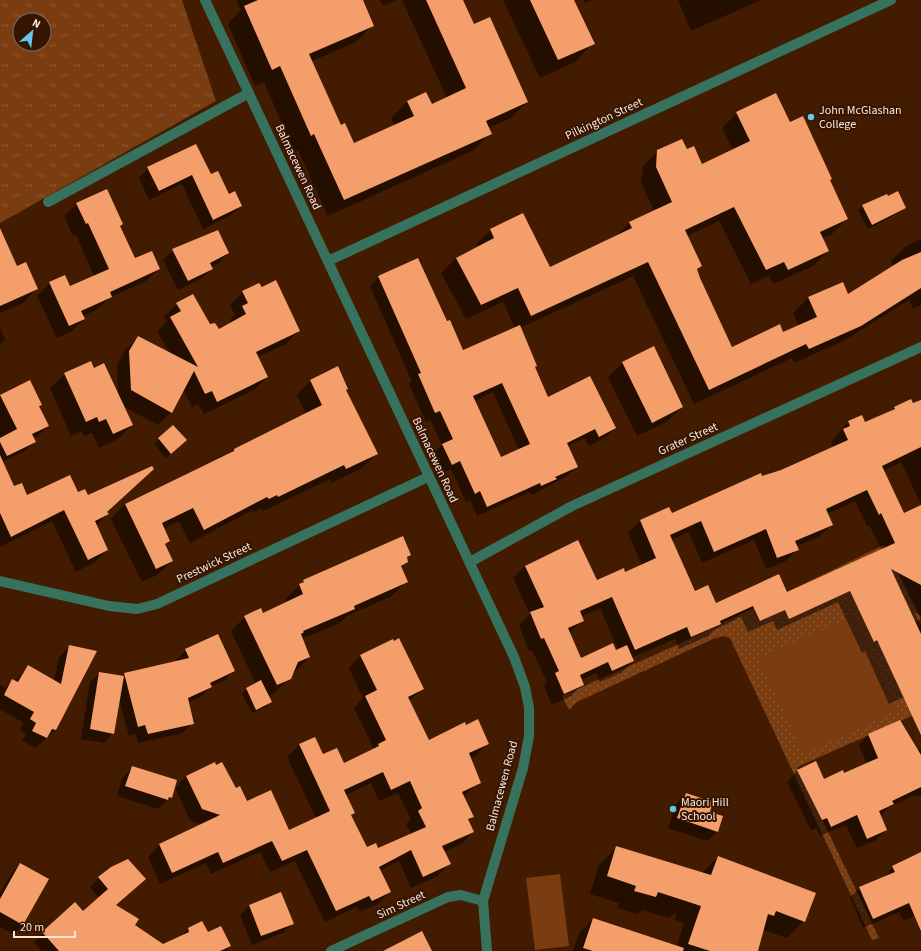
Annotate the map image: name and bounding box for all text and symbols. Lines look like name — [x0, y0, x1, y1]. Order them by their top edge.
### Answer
north arrow — [12, 12, 52, 52]
text: N — [30, 15, 43, 32]
street label: Pilkington Street — [562, 94, 646, 144]
place label: John McGlashan College — [819, 102, 902, 133]
marker: John McGlashan College — [806, 112, 816, 122]
street label: Balmacewen Road — [271, 121, 325, 213]
street label: Balmacewen Road — [408, 414, 462, 506]
street label: Grater Street — [655, 418, 721, 460]
street label: Prestwick Street — [174, 538, 254, 588]
street label: Balmacewen Road — [482, 739, 522, 833]
place label: Maori Hill School — [681, 794, 729, 825]
marker: Maori Hill School — [668, 804, 678, 814]
street label: Sim Street — [374, 886, 428, 924]
scale bar — [14, 913, 75, 939]
text: 20 m — [20, 919, 44, 936]

